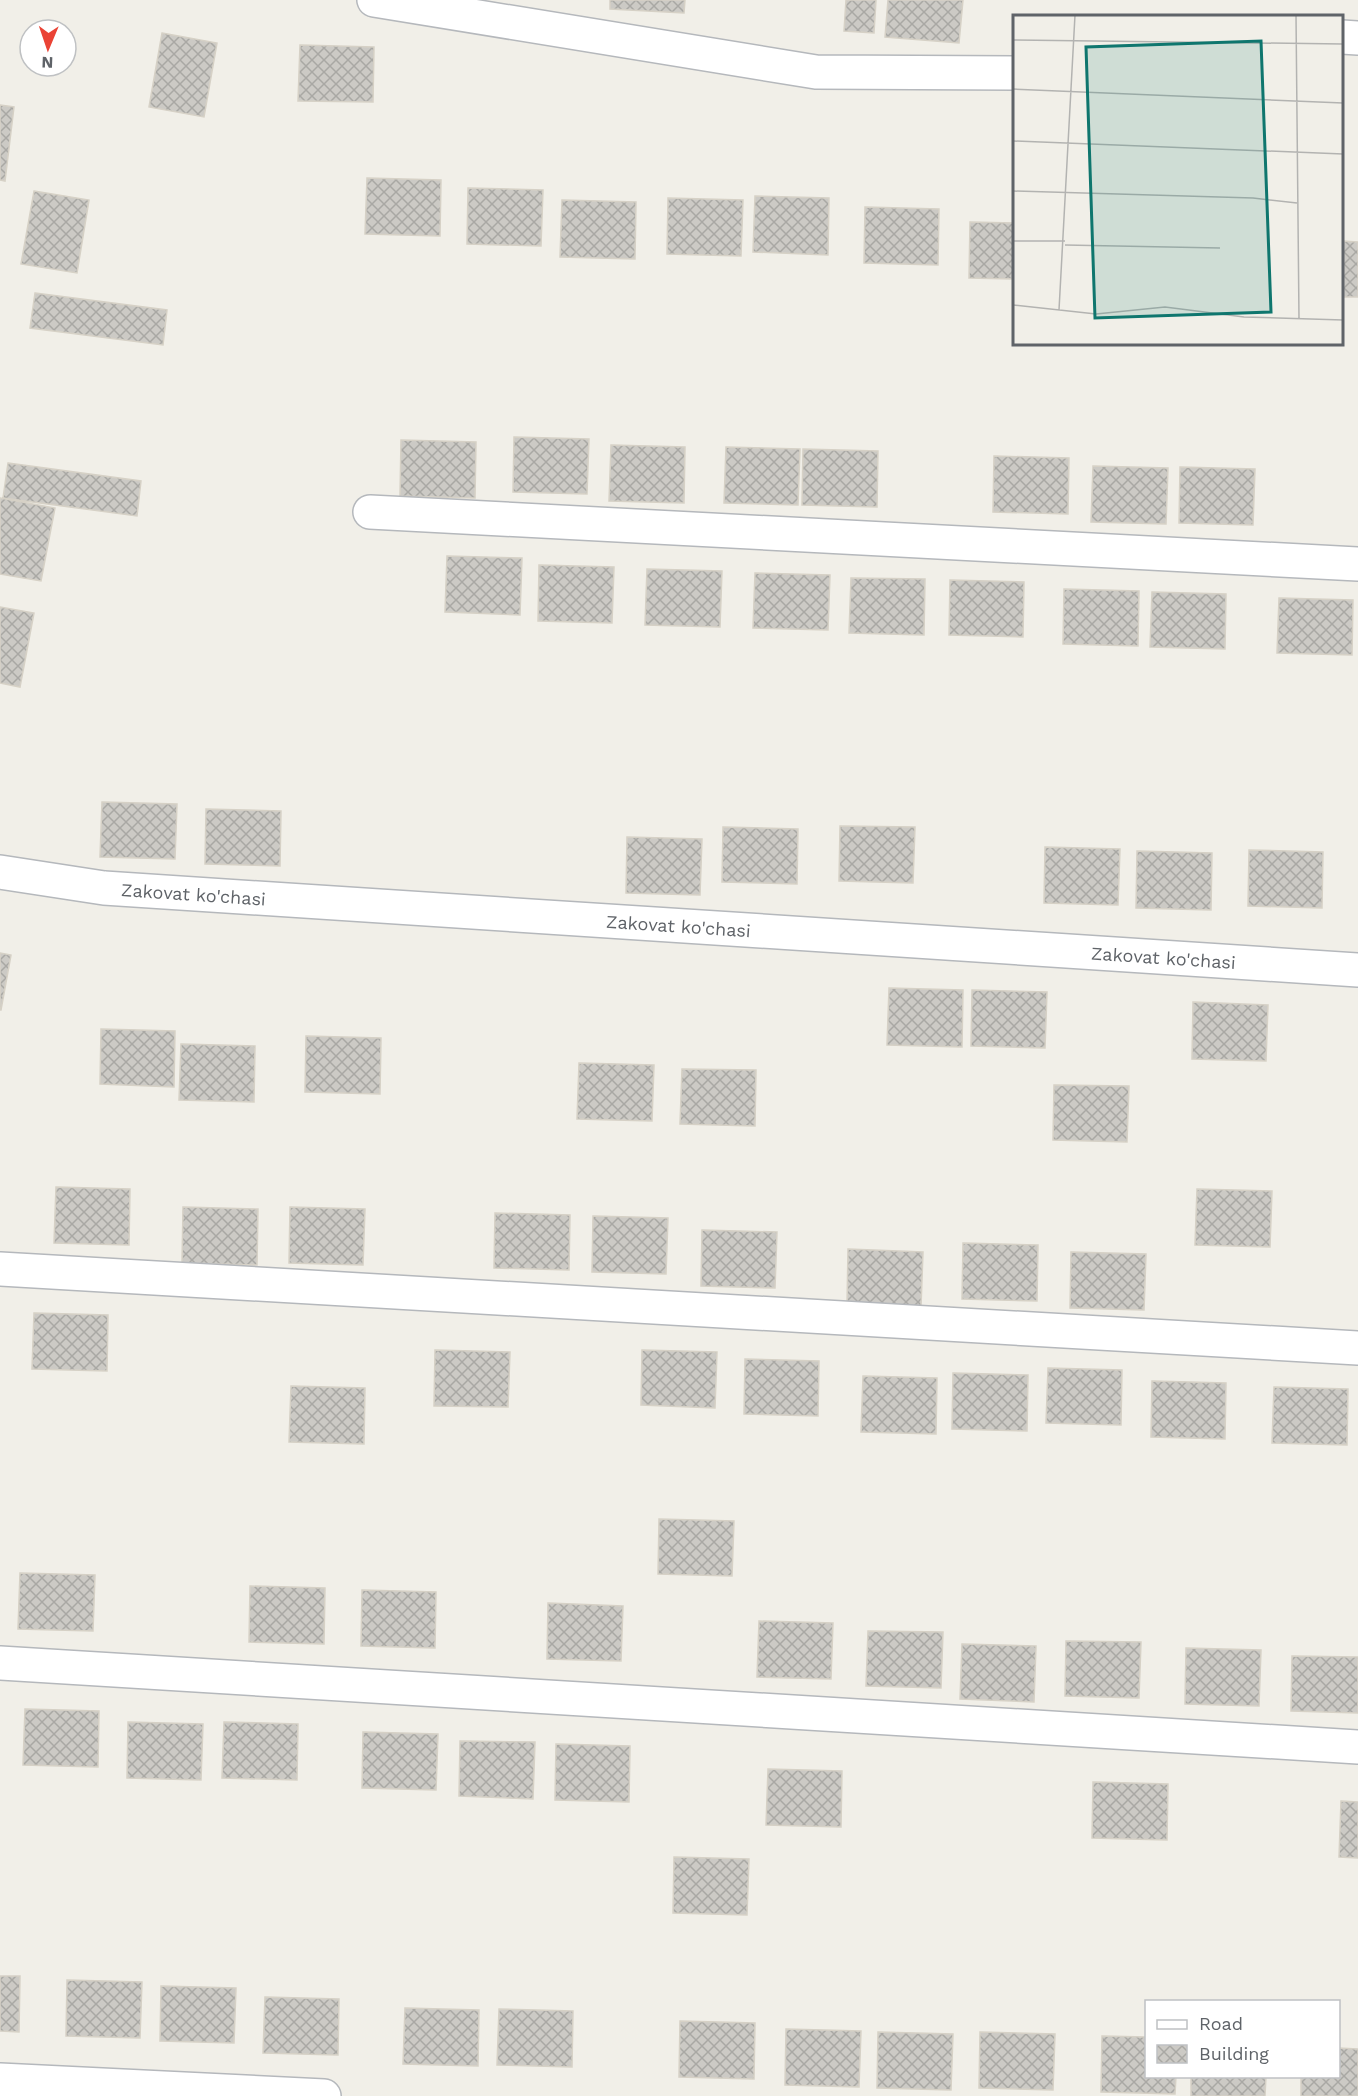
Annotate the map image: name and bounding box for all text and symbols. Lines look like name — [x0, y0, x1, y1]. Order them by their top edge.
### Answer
inset map — [1013, 15, 1343, 345]
north arrow — [18, 18, 78, 78]
text: N — [41, 53, 54, 72]
street label: Zakovat ko'chasi — [121, 879, 267, 909]
street label: Zakovat ko'chasi — [606, 910, 752, 941]
street label: Zakovat ko'chasi — [1091, 942, 1236, 972]
legend — [1145, 2000, 1340, 2078]
text: Road — [1199, 2013, 1243, 2034]
text: Building — [1199, 2043, 1269, 2064]

